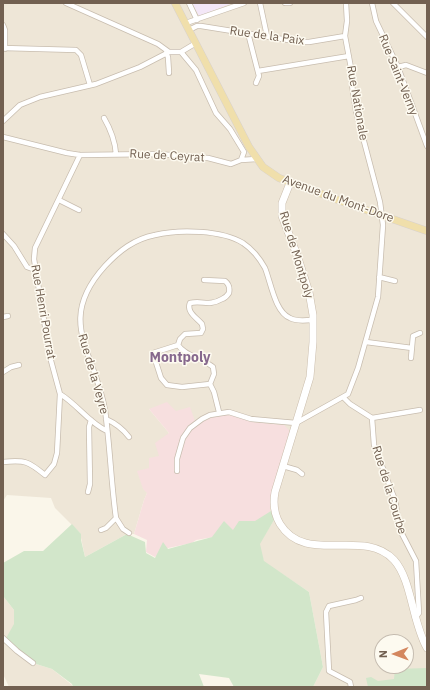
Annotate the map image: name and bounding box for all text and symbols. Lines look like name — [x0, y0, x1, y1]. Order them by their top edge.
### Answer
street label: Rue de la Paix — [229, 24, 305, 48]
street label: Rue Saint-Verny — [375, 32, 421, 118]
street label: Rue Nationale — [343, 64, 371, 142]
street label: Rue de Ceyrat — [129, 147, 205, 165]
street label: Avenue du Mont-Dore — [280, 172, 396, 226]
street label: Rue de Montpoly — [276, 210, 316, 300]
street label: Rue Henri Pourrat — [28, 263, 58, 361]
street label: Rue de la Veyre — [75, 332, 111, 416]
district label: Montpoly — [149, 350, 211, 366]
street label: Rue de la Courbe — [369, 444, 409, 536]
north arrow — [374, 634, 414, 674]
text: N — [376, 650, 390, 658]

